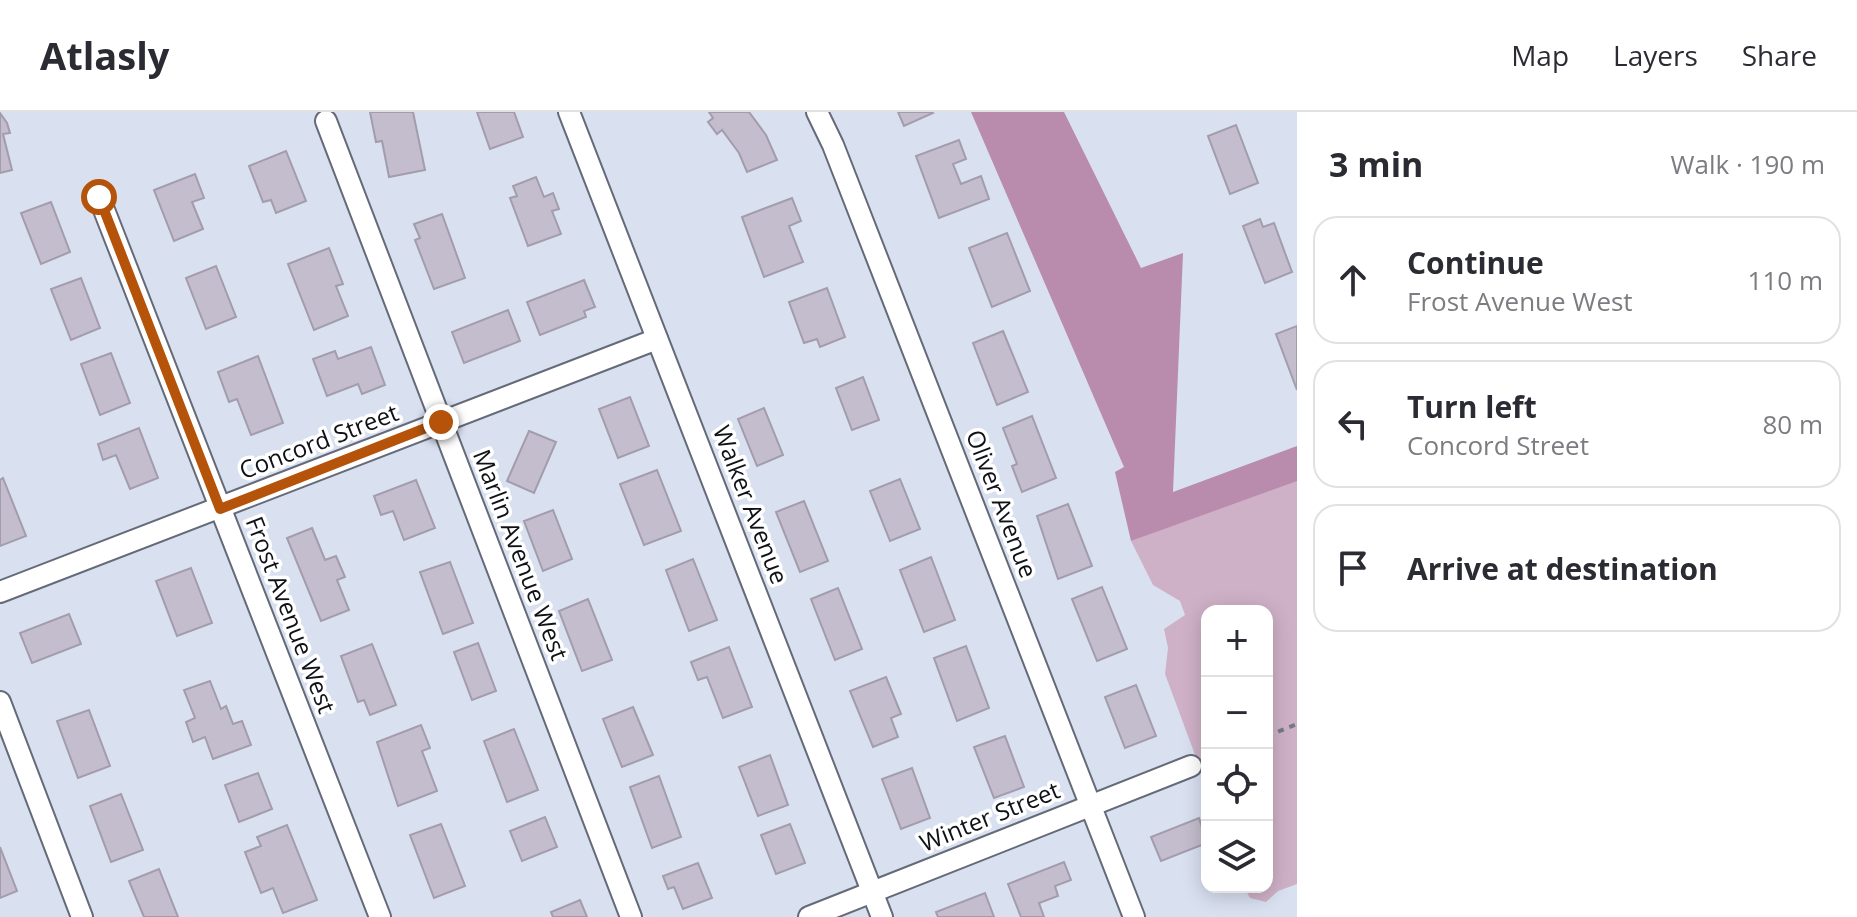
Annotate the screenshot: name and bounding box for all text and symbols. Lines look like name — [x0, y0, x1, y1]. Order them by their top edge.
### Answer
text: Atlasly — [40, 29, 169, 81]
text: Map — [1511, 36, 1569, 74]
text: Layers — [1613, 36, 1698, 74]
text: Share — [1742, 36, 1817, 74]
text: 3 min — [1329, 141, 1423, 187]
text: Walk · 190 m — [1671, 146, 1825, 182]
route start — [81, 179, 117, 215]
text: Continue — [1407, 242, 1544, 283]
icon: ahead — [1331, 258, 1375, 302]
text: 110 m — [1748, 262, 1823, 298]
text: Frost Avenue West — [1407, 283, 1633, 319]
text: Turn left — [1407, 386, 1537, 427]
street label: Concord Street — [234, 395, 403, 486]
icon: left — [1331, 402, 1375, 446]
route end — [423, 404, 459, 440]
text: 80 m — [1762, 406, 1823, 442]
street label: Walker Avenue — [706, 420, 797, 588]
street label: Oliver Avenue — [959, 425, 1046, 582]
text: Concord Street — [1407, 427, 1589, 463]
street label: Marlin Avenue West — [466, 444, 577, 665]
street label: Frost Avenue West — [239, 511, 344, 718]
icon: arrive — [1331, 546, 1375, 590]
text: Arrive at destination — [1407, 548, 1718, 589]
map controls — [1201, 605, 1273, 893]
button: + — [1201, 605, 1273, 677]
button: − — [1201, 677, 1273, 749]
button: locate — [1201, 749, 1273, 821]
street label: Winter Street — [915, 773, 1064, 859]
button: layers — [1201, 821, 1273, 893]

